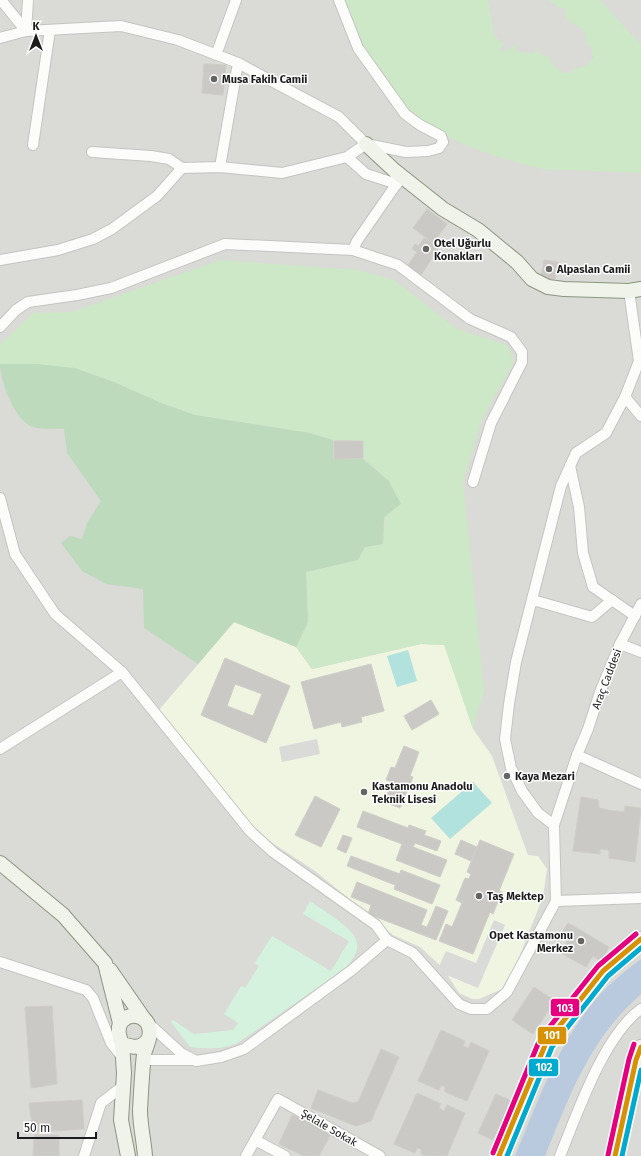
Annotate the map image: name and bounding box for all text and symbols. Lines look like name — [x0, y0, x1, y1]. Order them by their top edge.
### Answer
north arrow — [16, 16, 56, 56]
text: K — [33, 20, 41, 33]
place label: Musa Fakih Camii — [222, 73, 307, 86]
marker: Musa Fakih Camii — [209, 74, 219, 84]
place label: Otel Uğurlu Konakları — [434, 237, 491, 263]
marker: Otel Uğurlu Konakları — [421, 244, 431, 254]
place label: Alpaslan Camii — [556, 263, 630, 276]
marker: Alpaslan Camii — [544, 264, 554, 274]
street label: Araç Caddesi — [590, 647, 624, 711]
place label: Kaya Mezari — [515, 770, 575, 783]
marker: Kaya Mezari — [502, 771, 512, 781]
place label: Kastamonu Anadolu Teknik Lisesi — [372, 780, 473, 806]
marker: Kastamonu Anadolu Teknik Lisesi — [359, 787, 369, 797]
place label: Taş Mektep — [487, 890, 544, 903]
marker: Taş Mektep — [474, 891, 484, 901]
place label: Opet Kastamonu Merkez — [489, 929, 573, 955]
marker: Opet Kastamonu Merkez — [576, 936, 586, 946]
line badge: 103 — [550, 998, 580, 1017]
text: 103 — [556, 1002, 574, 1015]
line badge: 101 — [537, 1026, 567, 1045]
text: 101 — [544, 1029, 560, 1042]
line badge: 102 — [528, 1058, 559, 1077]
text: 102 — [535, 1061, 553, 1074]
street label: Şelale Sokak — [299, 1107, 360, 1149]
scale bar — [18, 1114, 96, 1140]
text: 50 m — [24, 1121, 50, 1135]

